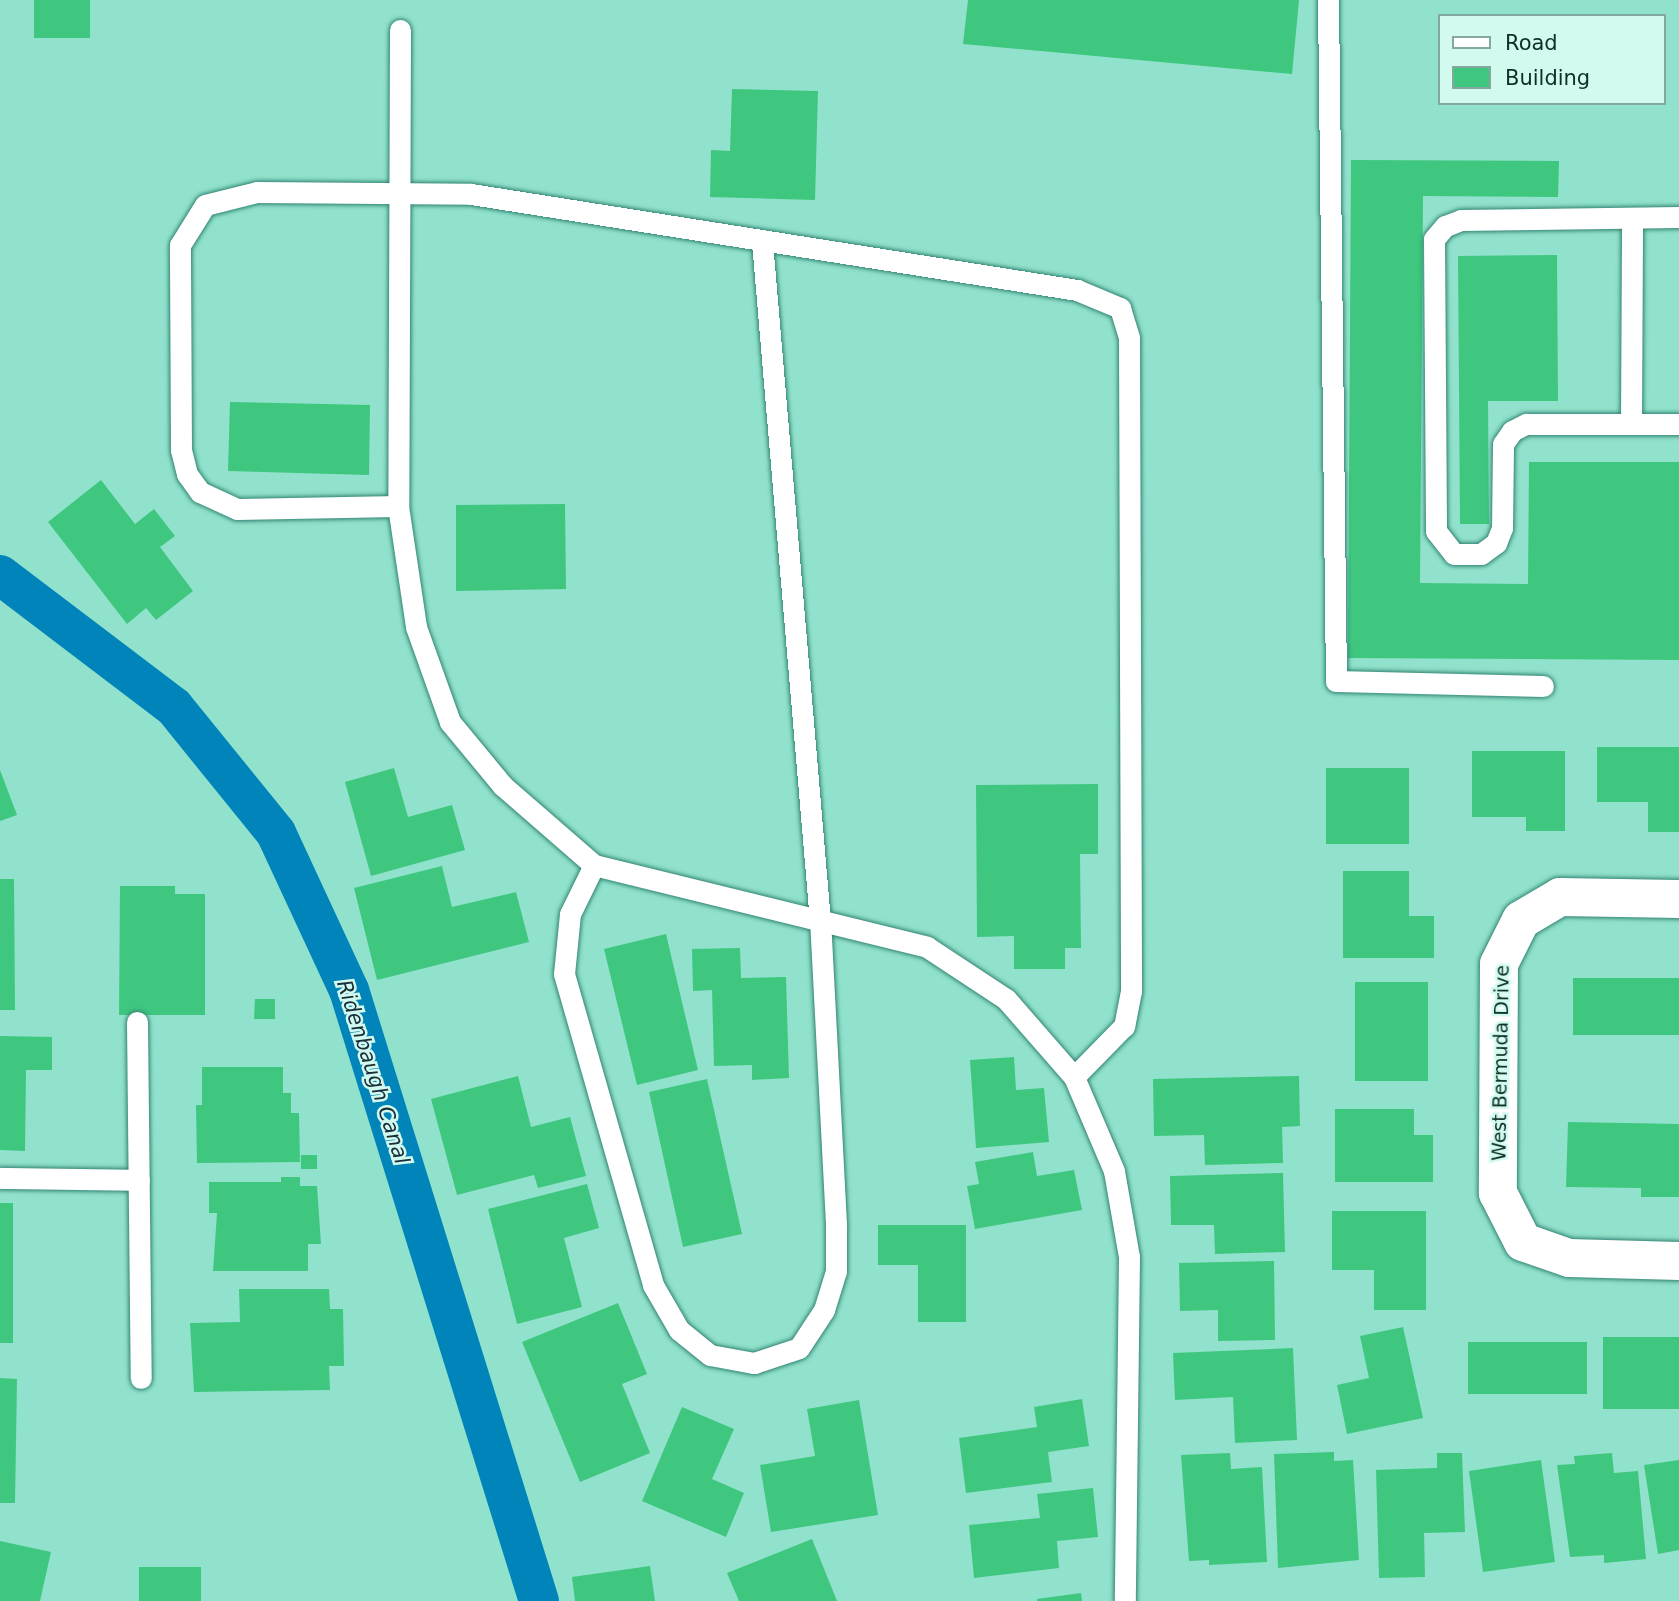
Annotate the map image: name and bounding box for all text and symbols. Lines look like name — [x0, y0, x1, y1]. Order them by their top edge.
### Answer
legend — [1438, 14, 1665, 105]
text: Road — [1505, 31, 1558, 55]
text: Building — [1505, 66, 1590, 90]
street label: West Bermuda Drive — [1488, 965, 1514, 1161]
water label: Ridenbaugh Canal — [331, 977, 415, 1167]

